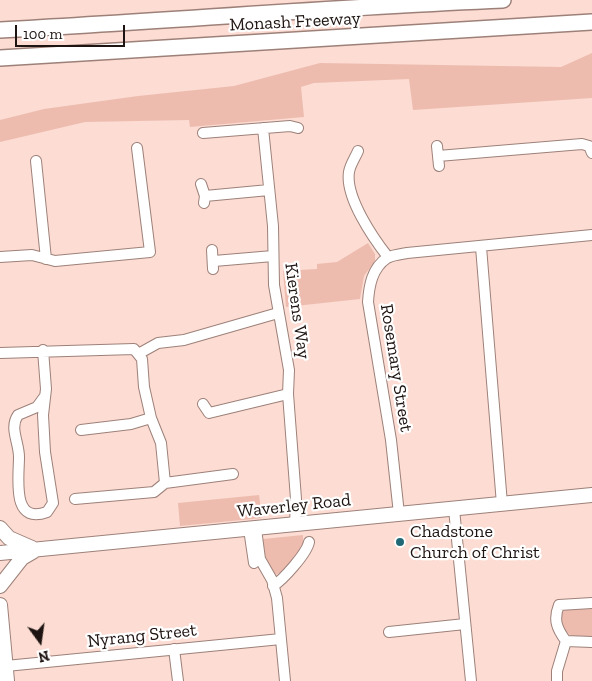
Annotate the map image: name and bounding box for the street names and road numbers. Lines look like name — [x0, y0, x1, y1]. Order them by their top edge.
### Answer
street label: Monash Freeway — [229, 8, 361, 36]
street label: Kierens Way — [280, 262, 314, 360]
street label: Rosemary Street — [375, 303, 417, 433]
street label: Waverley Road — [236, 489, 352, 523]
street label: Nyrang Street — [86, 620, 198, 652]

